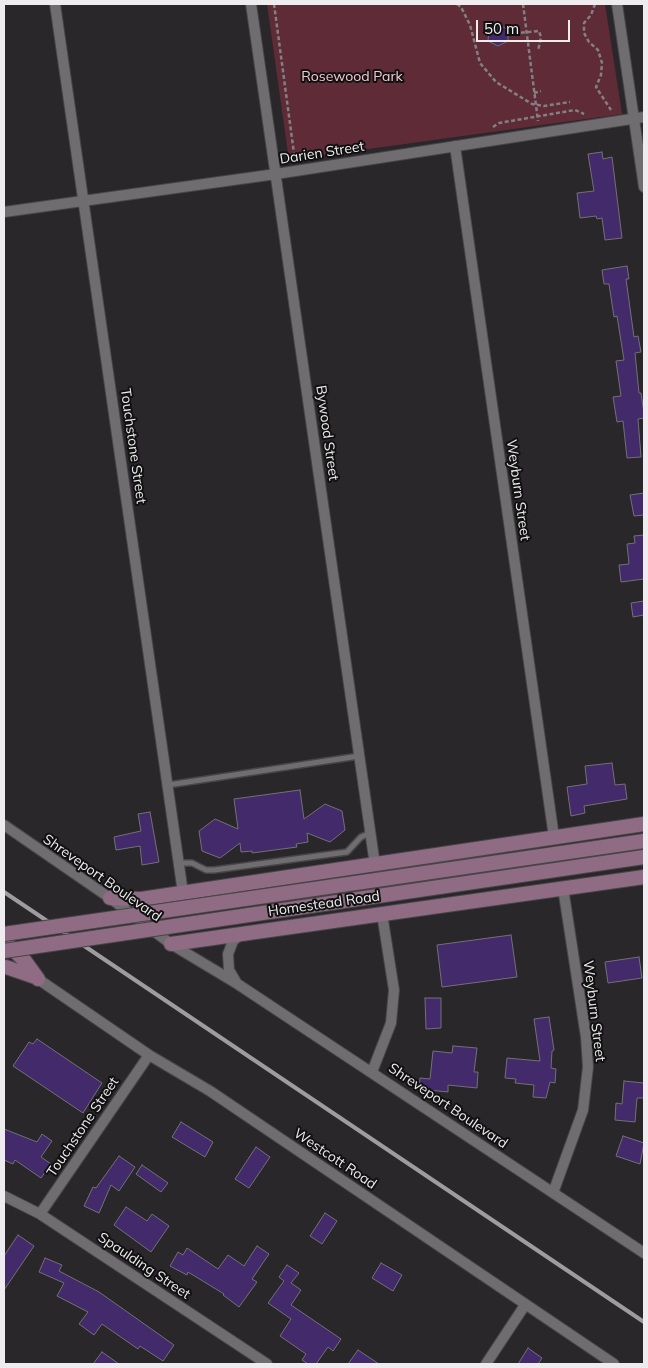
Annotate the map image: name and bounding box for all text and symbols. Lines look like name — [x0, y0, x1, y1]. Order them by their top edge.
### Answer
scale bar — [478, 10, 572, 42]
text: 50 m — [484, 19, 519, 38]
park label: Rosewood Park — [301, 69, 403, 85]
street label: Darien Street — [278, 138, 366, 168]
street label: Bywood Street — [312, 384, 342, 482]
street label: Touchstone Street — [117, 387, 149, 505]
street label: Weyburn Street — [503, 438, 533, 542]
street label: Shreveport Boulevard — [40, 831, 164, 925]
street label: Homestead Road — [267, 888, 381, 920]
street label: Weyburn Street — [579, 959, 609, 1063]
street label: Shreveport Boulevard — [385, 1060, 511, 1152]
street label: Touchstone Street — [43, 1074, 123, 1180]
street label: Westcott Road — [290, 1125, 380, 1193]
street label: Spaulding Street — [95, 1229, 193, 1303]

